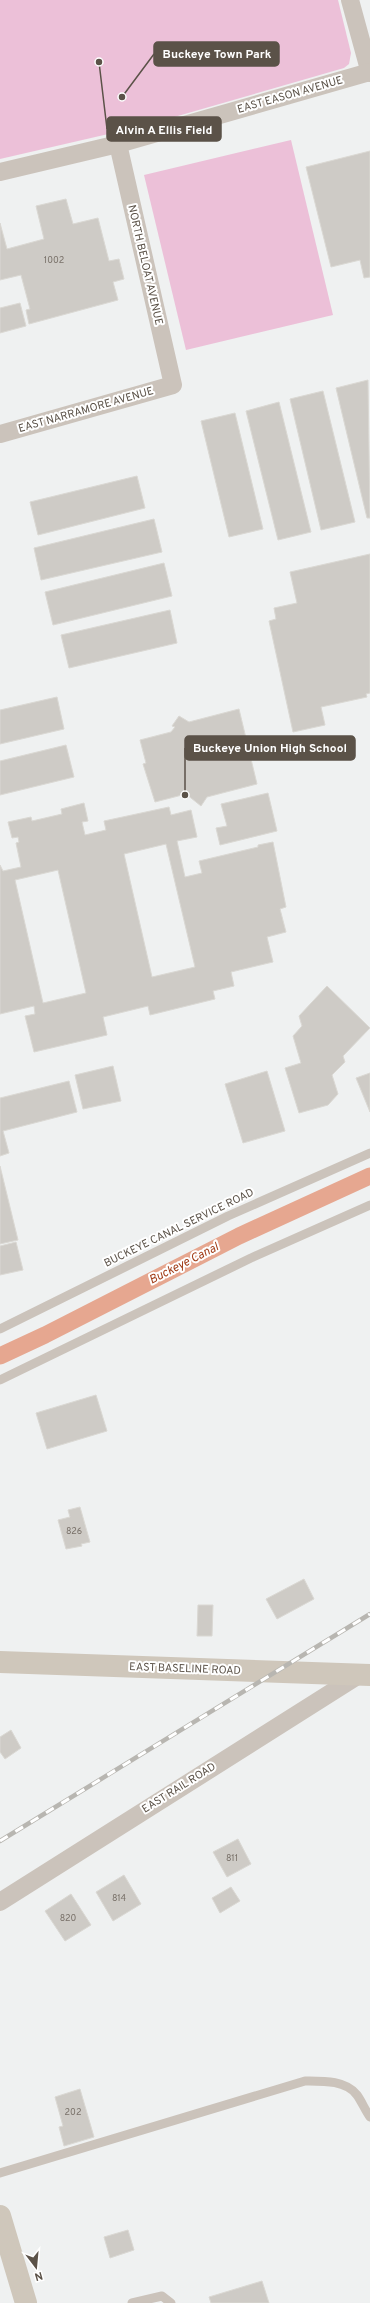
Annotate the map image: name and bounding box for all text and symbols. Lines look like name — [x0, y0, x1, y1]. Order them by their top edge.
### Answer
callout: Buckeye Town Park — [154, 42, 279, 66]
text: Buckeye Town Park — [163, 47, 272, 63]
street label: EAST EASON AVENUE — [236, 73, 344, 117]
callout: Alvin A Ellis Field — [107, 117, 221, 141]
text: Alvin A Ellis Field — [115, 123, 213, 139]
street label: NORTH BELOAT AVENUE — [124, 203, 166, 327]
house number: 1002 — [44, 255, 64, 266]
street label: EAST NARRAMORE AVENUE — [17, 384, 155, 436]
callout: Buckeye Union High School — [185, 736, 355, 760]
text: Buckeye Union High School — [193, 741, 347, 757]
street label: BUCKEYE CANAL SERVICE ROAD — [102, 1186, 256, 1270]
water label: Buckeye Canal — [147, 1239, 222, 1288]
house number: 826 — [66, 1526, 82, 1537]
street label: EAST BASELINE ROAD — [129, 1660, 241, 1678]
street label: EAST RAIL ROAD — [140, 1760, 218, 1816]
house number: 811 — [226, 1853, 238, 1864]
house number: 814 — [112, 1893, 127, 1904]
house number: 820 — [60, 1913, 77, 1924]
house number: 202 — [65, 2107, 81, 2118]
north arrow — [16, 2247, 56, 2287]
text: N — [33, 2268, 44, 2283]

